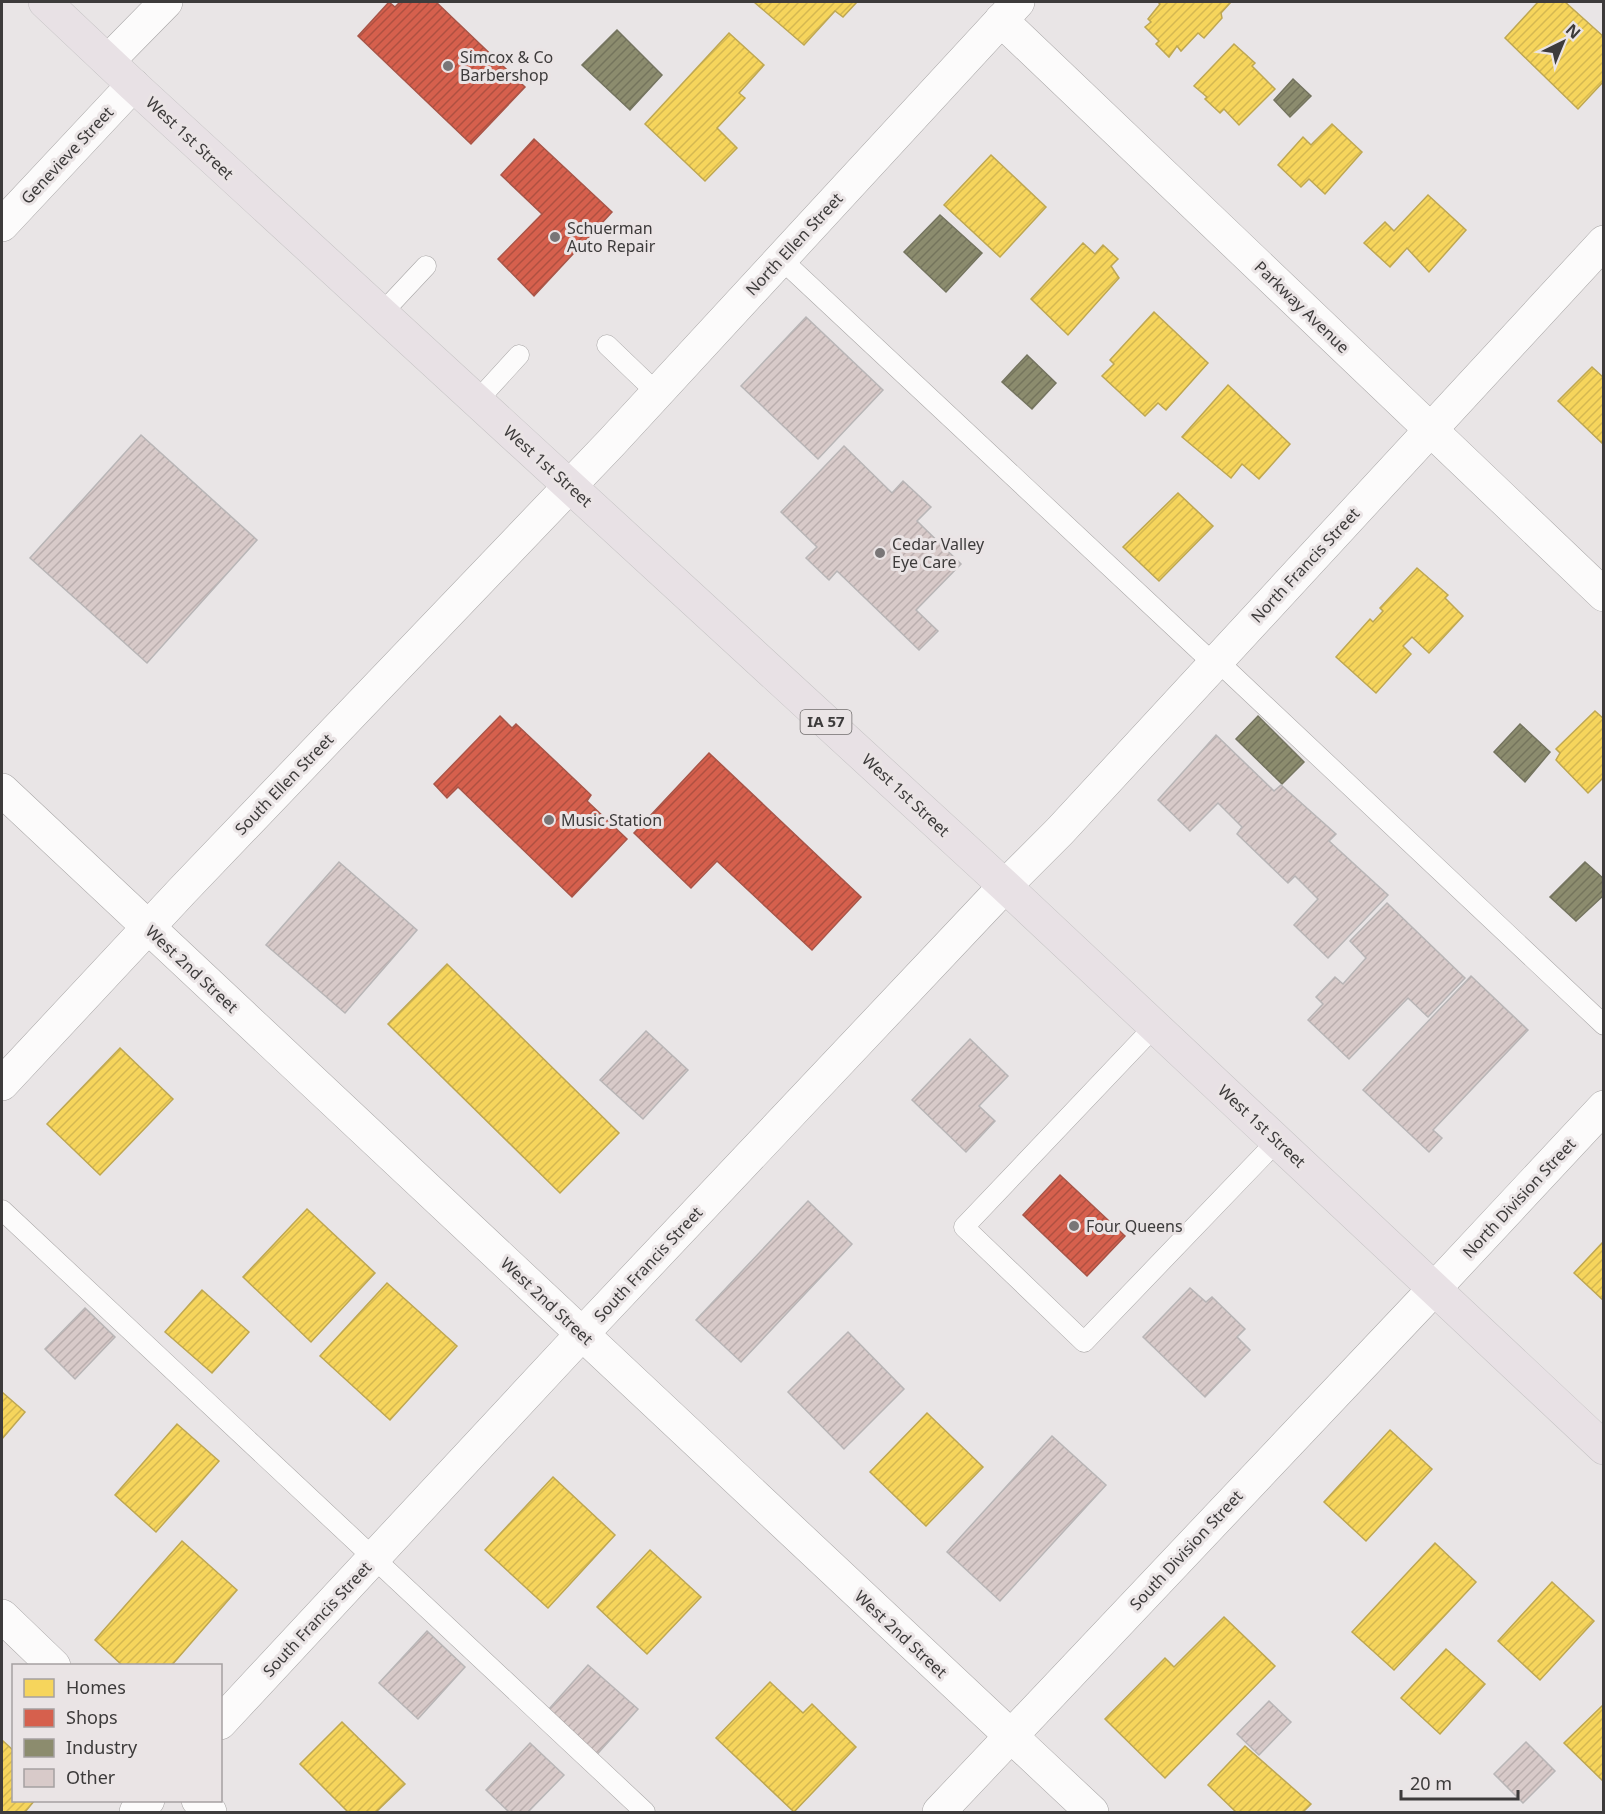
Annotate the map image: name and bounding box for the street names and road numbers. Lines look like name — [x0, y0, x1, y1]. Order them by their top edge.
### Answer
street label: West 1st Street — [141, 92, 239, 185]
street label: Genevieve Street — [16, 101, 118, 209]
street label: North Ellen Street — [741, 188, 848, 300]
street label: Parkway Avenue — [1250, 256, 1354, 358]
street label: West 1st Street — [499, 420, 597, 512]
street label: North Francis Street — [1246, 502, 1364, 627]
road number: IA 57 — [800, 710, 852, 734]
street label: South Ellen Street — [230, 728, 338, 840]
street label: West 1st Street — [857, 749, 955, 842]
street label: West 2nd Street — [141, 920, 243, 1018]
street label: West 1st Street — [1213, 1080, 1311, 1173]
street label: North Division Street — [1458, 1133, 1581, 1263]
street label: South Francis Street — [589, 1202, 707, 1326]
street label: West 2nd Street — [496, 1252, 598, 1350]
street label: South Division Street — [1125, 1485, 1248, 1615]
street label: South Francis Street — [258, 1557, 376, 1681]
street label: West 2nd Street — [850, 1585, 952, 1683]

